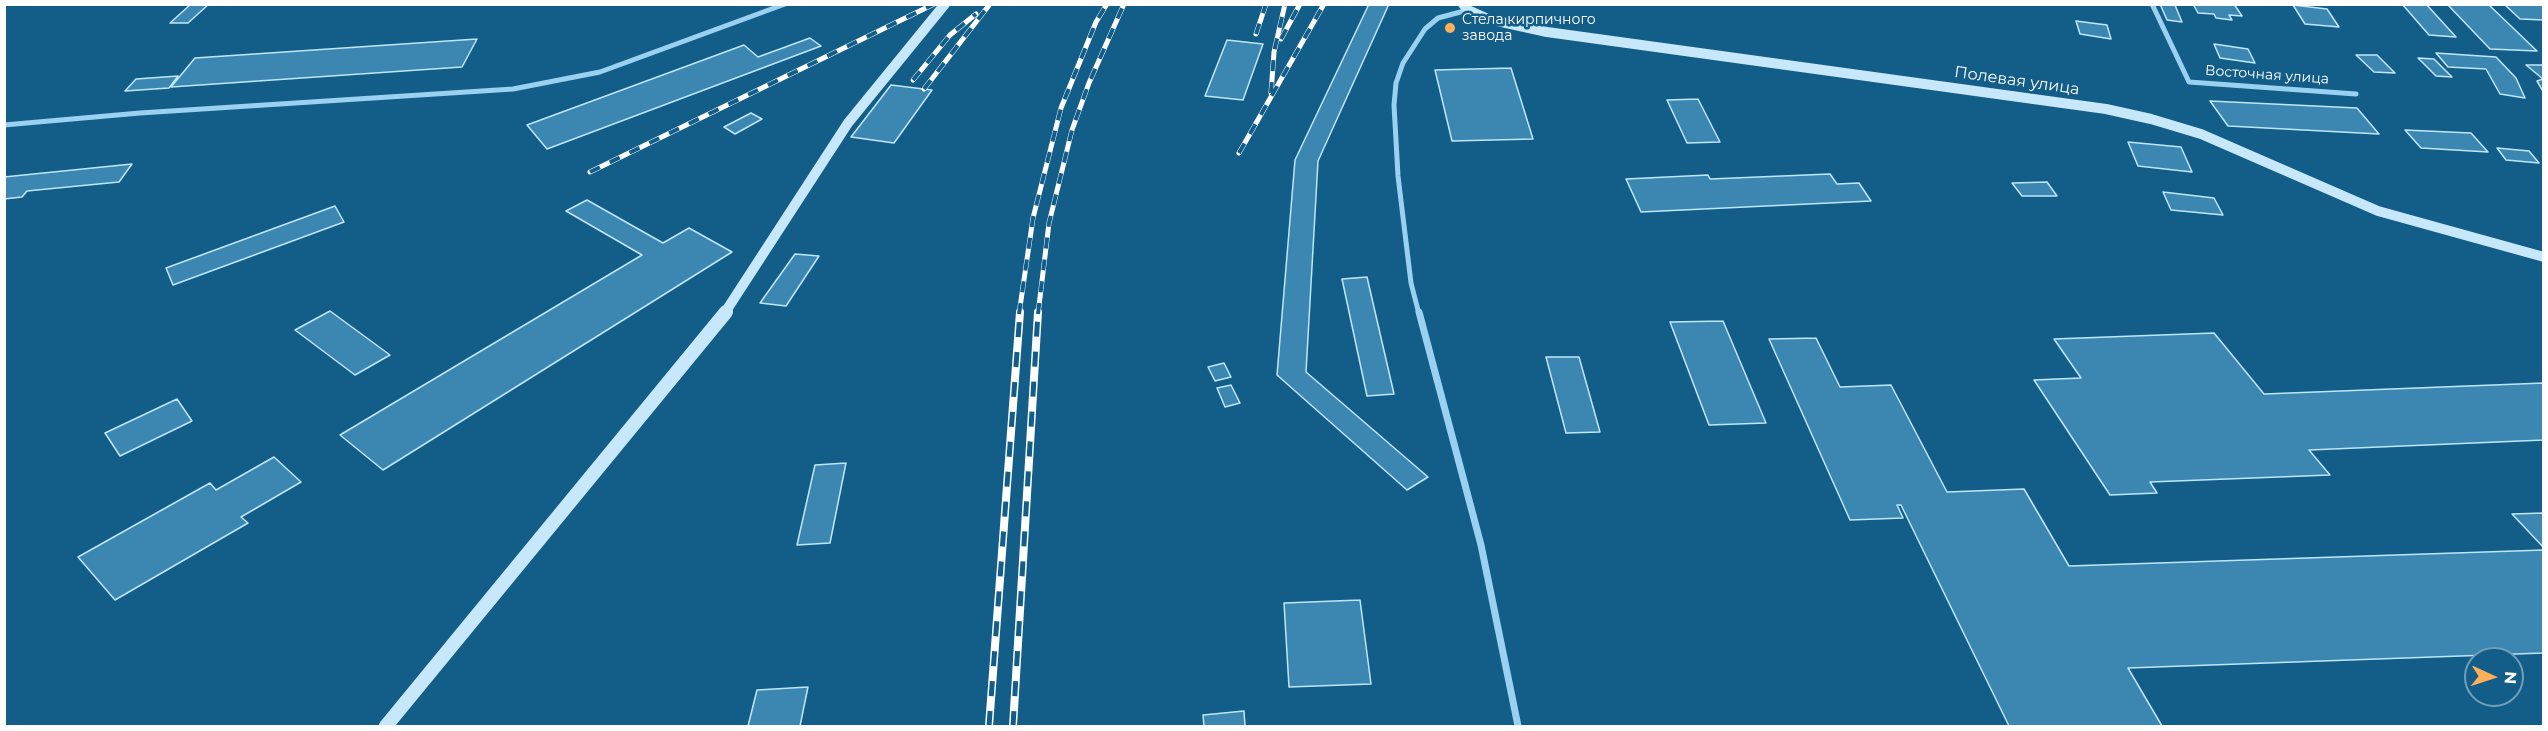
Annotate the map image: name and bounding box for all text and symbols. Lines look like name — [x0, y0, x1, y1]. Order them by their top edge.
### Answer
place label: Стела кирпичного завода — [1462, 12, 1596, 44]
marker: Стела кирпичного завода — [1443, 21, 1457, 35]
street label: Восточная улица — [2204, 62, 2330, 88]
street label: Полевая улица — [1953, 63, 2081, 99]
north arrow — [2464, 647, 2524, 707]
text: N — [2501, 671, 2520, 685]

